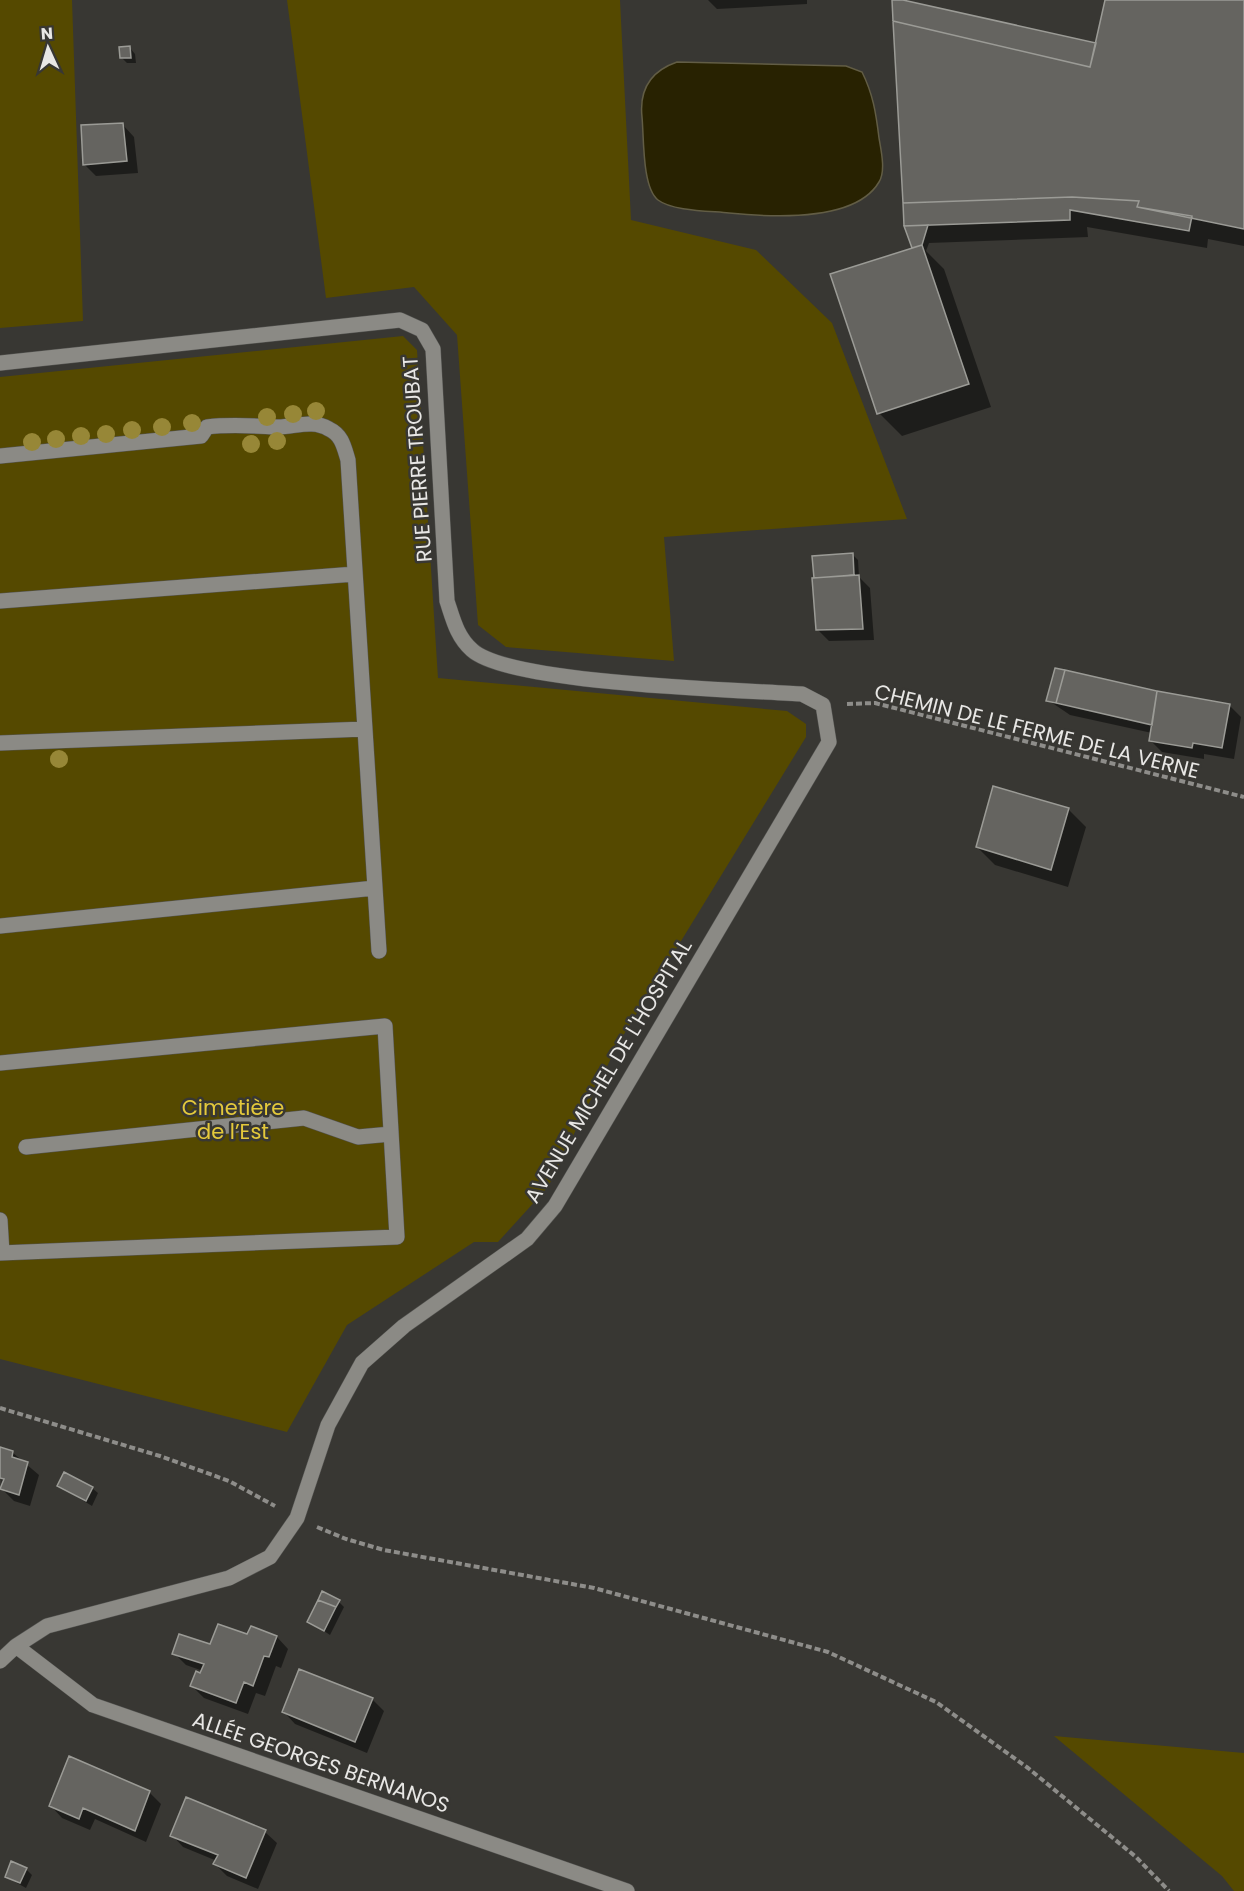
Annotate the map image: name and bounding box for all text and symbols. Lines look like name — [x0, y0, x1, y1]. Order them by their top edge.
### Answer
north arrow — [18, 18, 78, 78]
text: N — [40, 22, 54, 45]
street label: RUE PIERRE TROUBAT — [395, 355, 439, 563]
street label: CHEMIN DE LE FERME DE LA VERNE — [872, 677, 1202, 785]
street label: AVENUE MICHEL DE L'HOSPITAL — [518, 934, 698, 1208]
park label: Cimetière de l’Est — [182, 1093, 284, 1146]
street label: ALLÉE GEORGES BERNANOS — [189, 1704, 453, 1820]

